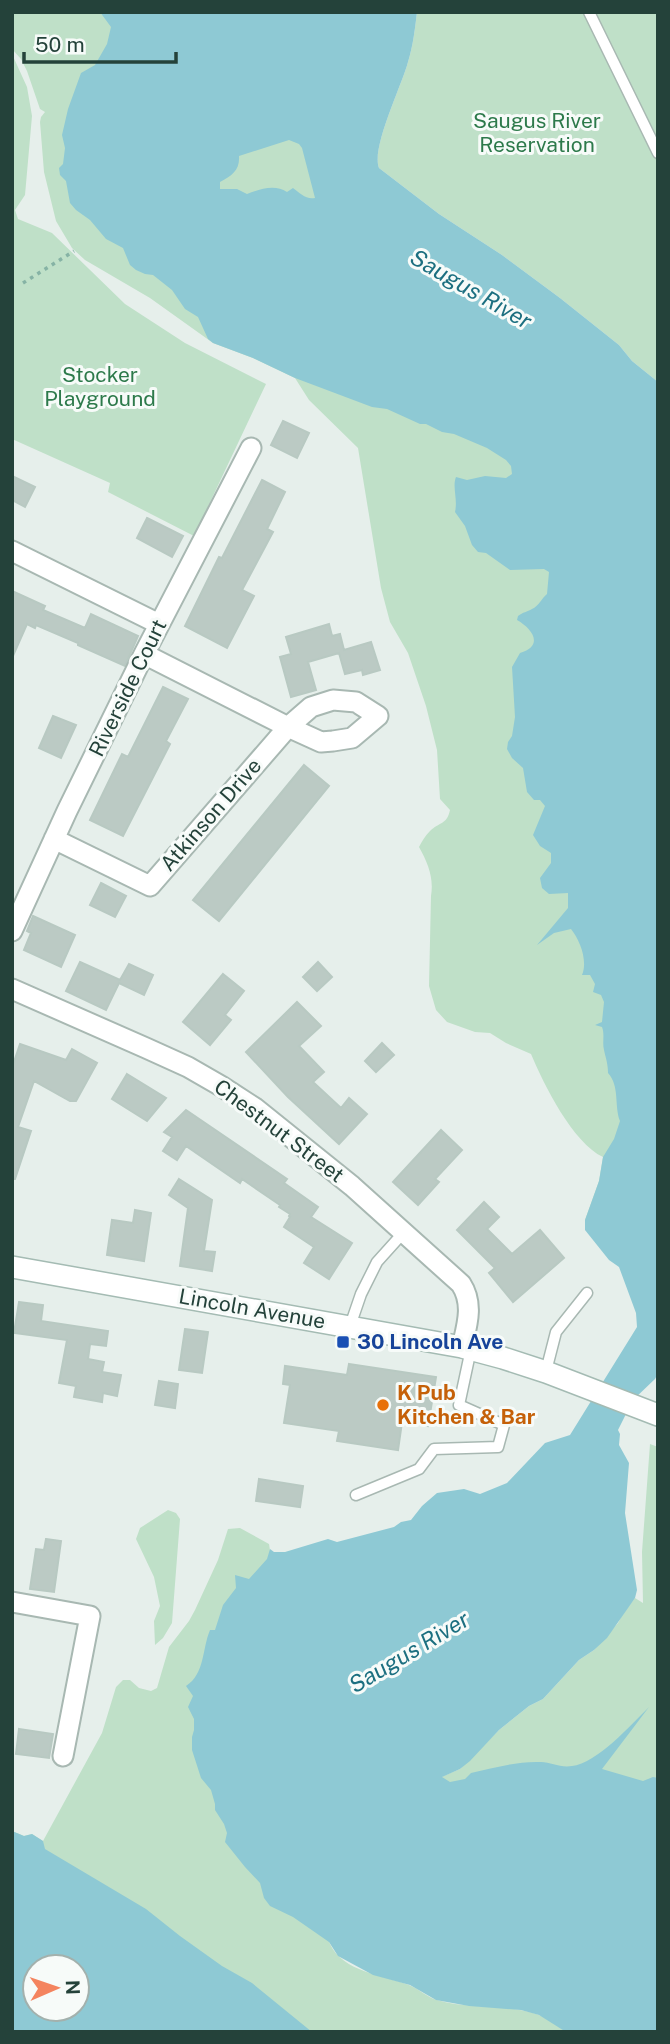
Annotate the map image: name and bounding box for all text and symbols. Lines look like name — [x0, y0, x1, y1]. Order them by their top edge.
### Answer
scale bar — [24, 21, 177, 65]
text: 50 m — [35, 32, 85, 57]
park label: Saugus River Reservation — [473, 108, 601, 157]
water label: Saugus River — [406, 243, 537, 334]
park label: Stocker Playground — [44, 362, 156, 411]
street label: Riverside Court — [84, 615, 172, 760]
street label: Atkinson Drive — [155, 753, 266, 876]
street label: Chestnut Street — [210, 1074, 349, 1187]
street label: Lincoln Avenue — [177, 1283, 327, 1334]
place label: 30 Lincoln Ave — [357, 1329, 503, 1354]
marker: 30 Lincoln Ave — [335, 1334, 351, 1350]
place label: K Pub Kitchen & Bar — [397, 1380, 536, 1429]
marker: K Pub Kitchen & Bar — [375, 1397, 391, 1413]
water label: Saugus River — [344, 1605, 474, 1698]
north arrow — [21, 1953, 91, 2023]
text: N — [62, 1980, 84, 1995]

